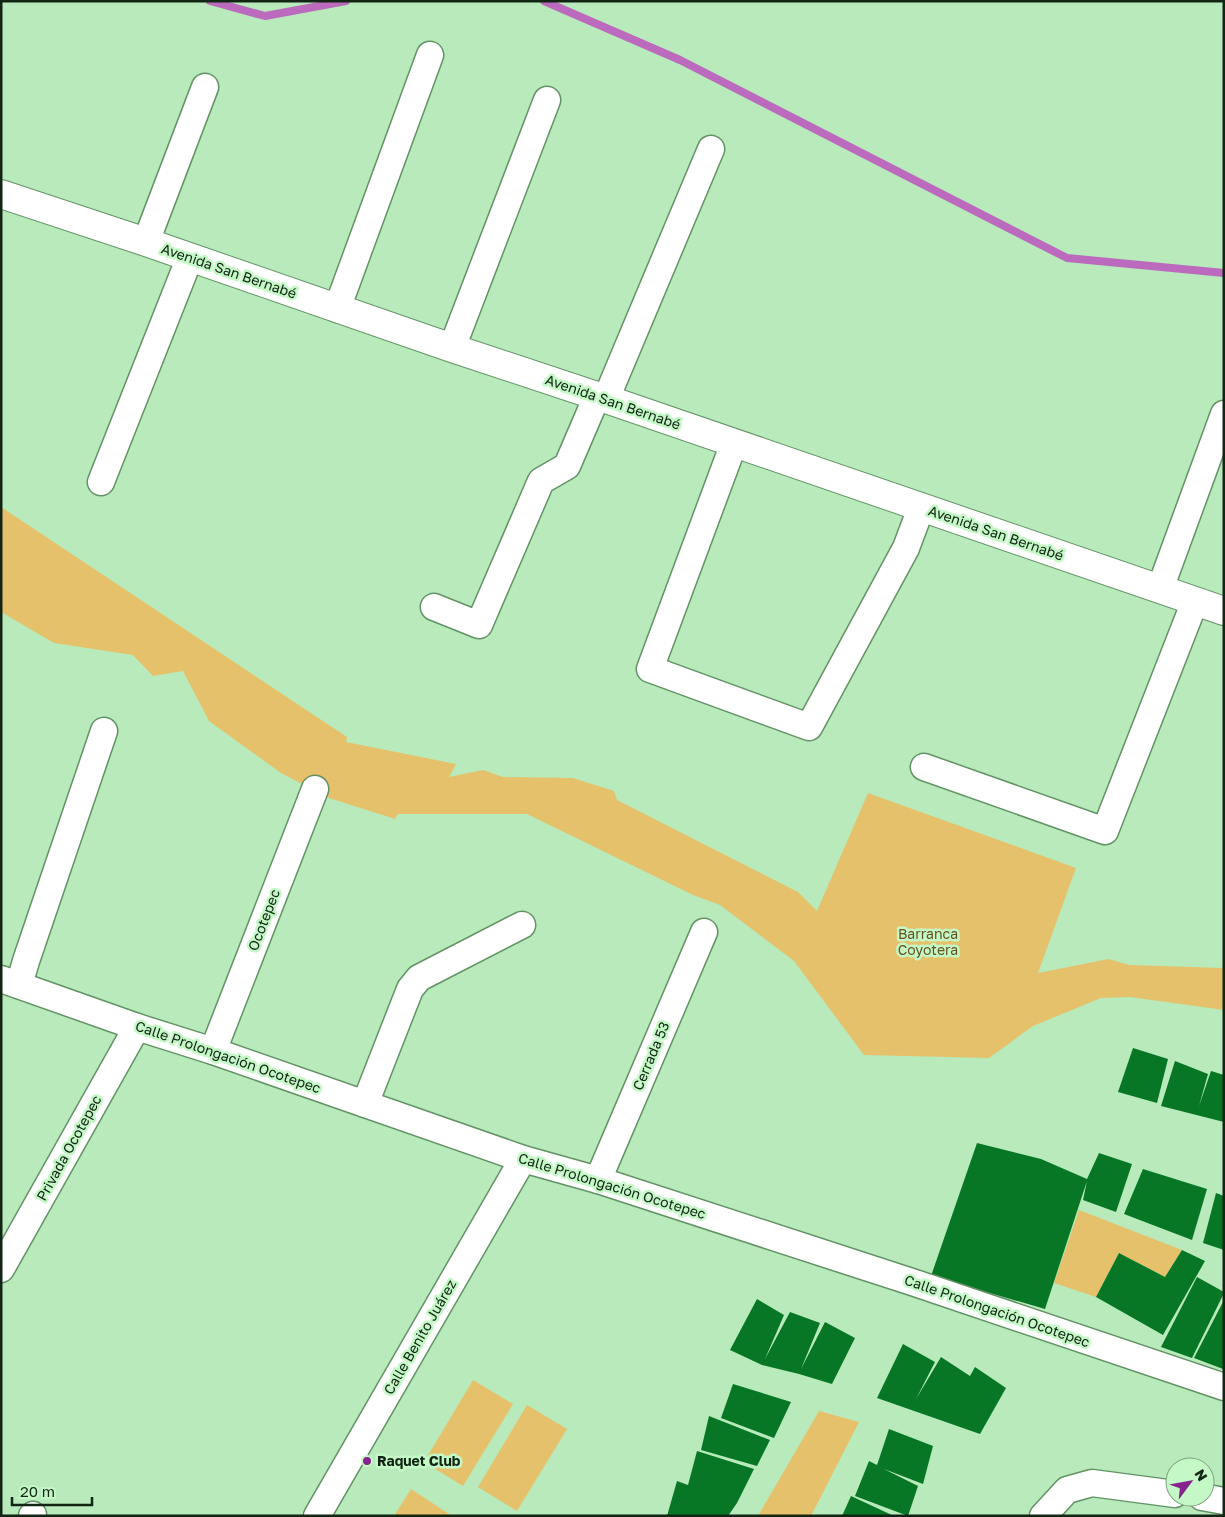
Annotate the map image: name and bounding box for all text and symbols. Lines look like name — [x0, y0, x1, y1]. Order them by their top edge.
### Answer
street label: Avenida San Bernabé — [159, 239, 299, 302]
street label: Avenida San Bernabé — [543, 370, 683, 433]
street label: Avenida San Bernabé — [926, 501, 1066, 564]
street label: Ocotepec — [244, 886, 283, 953]
park label: Barranca Coyotera — [898, 925, 958, 958]
street label: Calle Prolongación Ocotepec — [133, 1017, 323, 1096]
street label: Cerrada 53 — [629, 1019, 673, 1093]
street label: Privada Ocotepec — [32, 1092, 105, 1204]
street label: Calle Prolongación Ocotepec — [516, 1149, 708, 1222]
street label: Calle Prolongación Ocotepec — [902, 1271, 1092, 1350]
street label: Calle Benito Juárez — [380, 1276, 459, 1397]
place label: Raquet Club — [377, 1452, 461, 1469]
marker: Raquet Club — [361, 1455, 373, 1467]
north arrow — [1165, 1457, 1215, 1507]
text: N — [1191, 1466, 1211, 1484]
scale bar — [12, 1474, 92, 1506]
text: 20 m — [20, 1482, 55, 1500]

